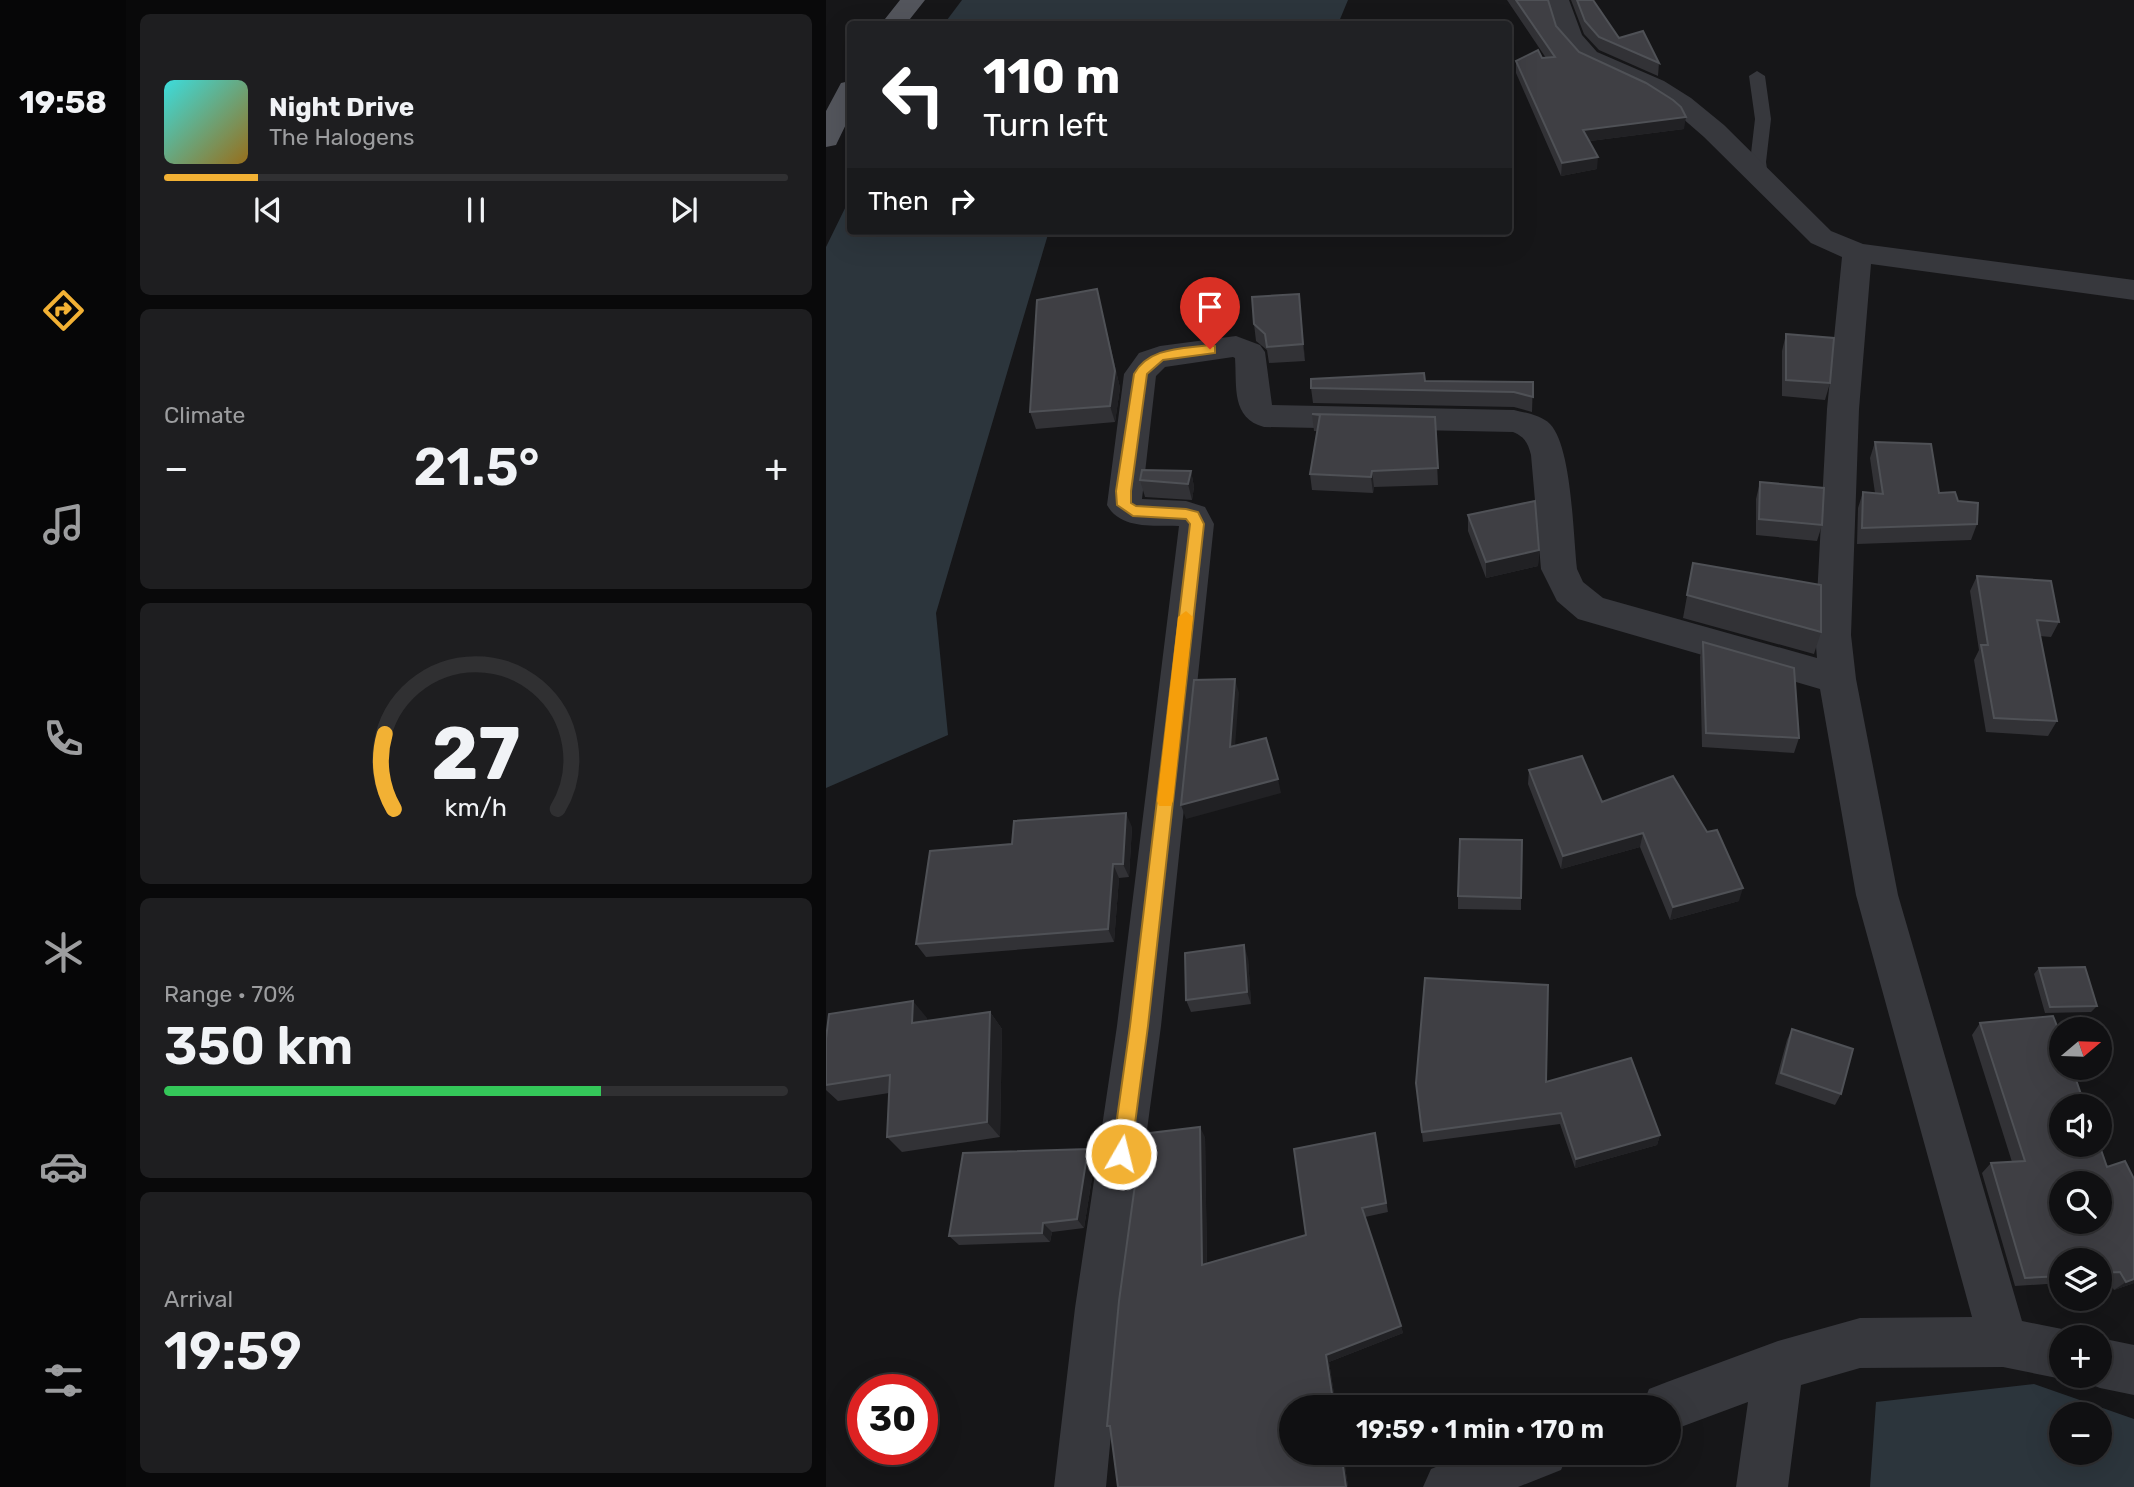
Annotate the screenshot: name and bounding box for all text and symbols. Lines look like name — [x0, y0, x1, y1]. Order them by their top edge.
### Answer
text: 110 m — [983, 47, 1120, 105]
icon: left — [868, 49, 959, 140]
text: 19:58 — [19, 83, 107, 121]
text: Night Drive — [269, 92, 414, 123]
text: Turn left — [983, 106, 1108, 144]
text: The Halogens — [269, 123, 415, 151]
icon: right — [943, 182, 981, 220]
text: Then — [868, 186, 929, 217]
icon: previous — [249, 191, 287, 229]
icon: pause — [457, 191, 495, 229]
icon: next — [665, 191, 703, 229]
pin — [1180, 277, 1240, 349]
icon: directions — [39, 286, 88, 335]
icon: arrive — [1191, 288, 1229, 326]
text: Climate — [164, 401, 245, 429]
text: 21.5° — [413, 436, 540, 498]
text: − — [164, 445, 189, 491]
text: + — [764, 445, 788, 491]
icon: music — [39, 500, 88, 549]
text: 27 — [431, 712, 521, 798]
icon: phone — [39, 714, 88, 763]
text: km/h — [445, 793, 507, 822]
icon: climate — [39, 928, 88, 977]
text: Range · 70% — [164, 980, 295, 1008]
text: 350 km — [164, 1015, 353, 1077]
north arrow — [2049, 1017, 2112, 1080]
map controls — [2049, 1017, 2112, 1465]
button: sound — [2049, 1094, 2112, 1157]
position arrow — [1084, 1117, 1158, 1191]
icon: car — [39, 1142, 88, 1191]
button: search — [2049, 1171, 2112, 1234]
button: layers — [2049, 1248, 2112, 1311]
text: Arrival — [164, 1285, 233, 1313]
text: 19:59 — [164, 1320, 302, 1382]
button: + — [2049, 1325, 2112, 1388]
icon: filters — [39, 1356, 88, 1405]
speed limit sign: 30 — [847, 1374, 938, 1465]
button: − — [2049, 1402, 2112, 1465]
text: 19:59 · 1 min · 170 m — [1356, 1414, 1604, 1445]

